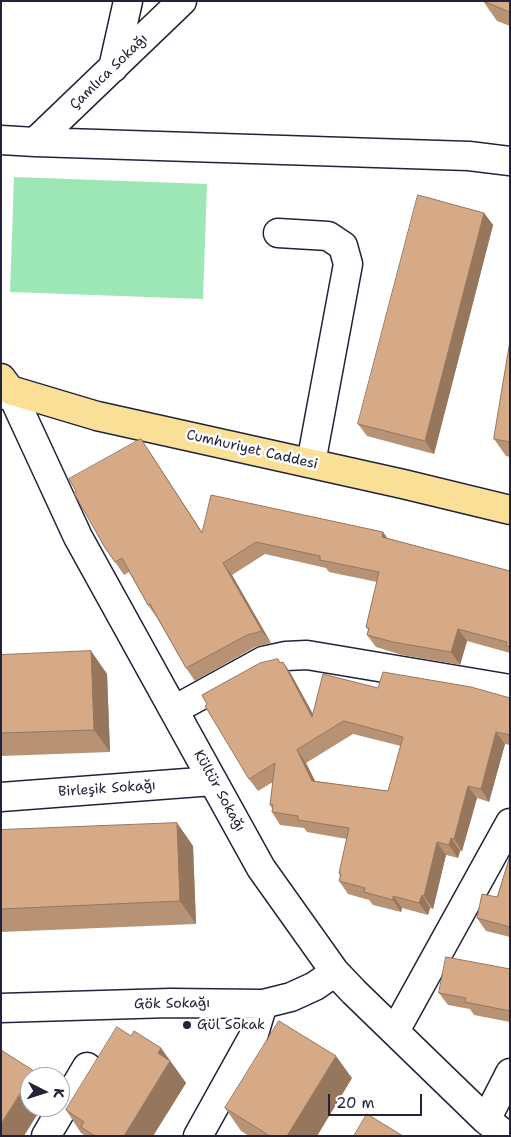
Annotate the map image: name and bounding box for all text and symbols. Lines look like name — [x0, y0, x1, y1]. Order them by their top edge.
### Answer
street label: Çamlıca Sokağı — [67, 31, 151, 113]
street label: Cumhuriyet Caddesi — [185, 427, 319, 473]
street label: Kültür Sokağı — [190, 747, 248, 835]
street label: Birleşik Sokağı — [58, 777, 156, 801]
street label: Gök Sokağı — [134, 995, 210, 1013]
place label: Gül Sokak — [197, 1017, 265, 1033]
marker: Gül Sokak — [181, 1019, 193, 1031]
north arrow — [20, 1067, 70, 1117]
scale bar — [331, 1084, 425, 1116]
text: K — [50, 1088, 68, 1099]
text: 20 m — [336, 1093, 375, 1113]

